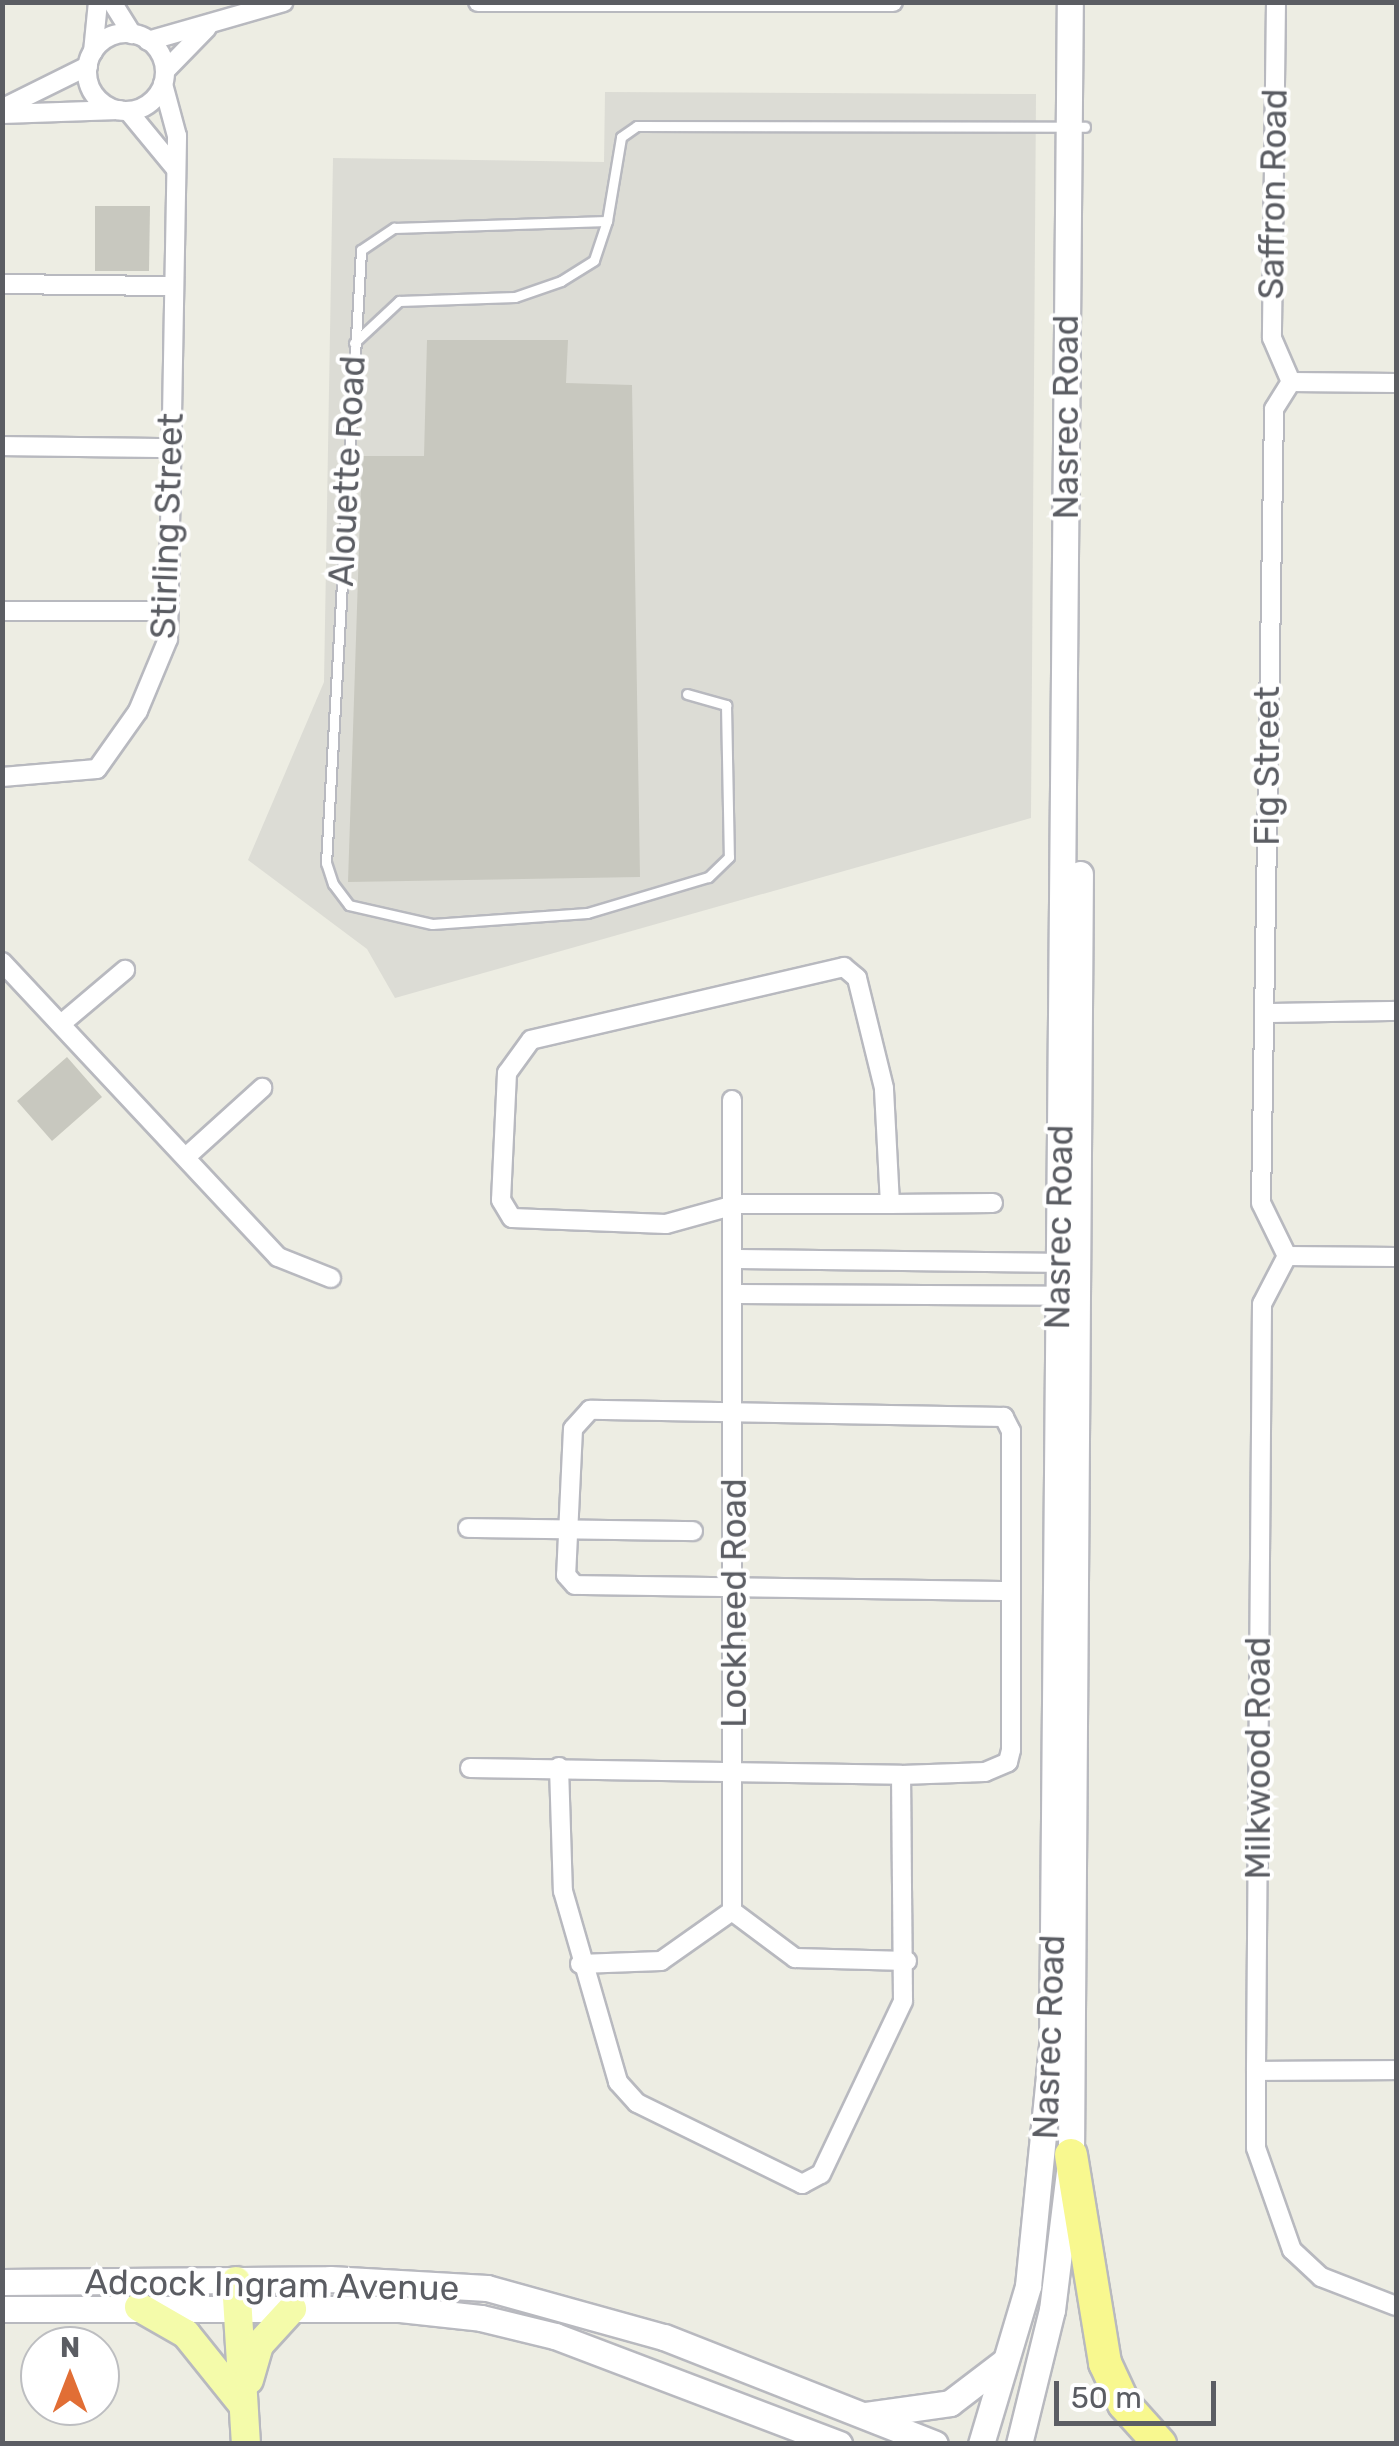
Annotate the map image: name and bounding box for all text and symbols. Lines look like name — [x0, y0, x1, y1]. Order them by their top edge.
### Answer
street label: Saffron Road — [1250, 88, 1296, 300]
street label: Nasrec Road — [1045, 315, 1087, 519]
street label: Alouette Road — [320, 355, 374, 587]
street label: Stirling Street — [142, 412, 192, 640]
street label: Fig Street — [1246, 686, 1288, 846]
street label: Nasrec Road — [1036, 1124, 1082, 1330]
street label: Lockheed Road — [713, 1478, 755, 1728]
street label: Milkwood Road — [1237, 1637, 1279, 1879]
street label: Nasrec Road — [1024, 1934, 1074, 2140]
street label: Adcock Ingram Avenue — [84, 2261, 460, 2309]
north arrow — [20, 2326, 120, 2426]
text: N — [60, 2331, 80, 2364]
scale bar — [1059, 2361, 1222, 2423]
text: 50 m — [1071, 2380, 1142, 2416]

